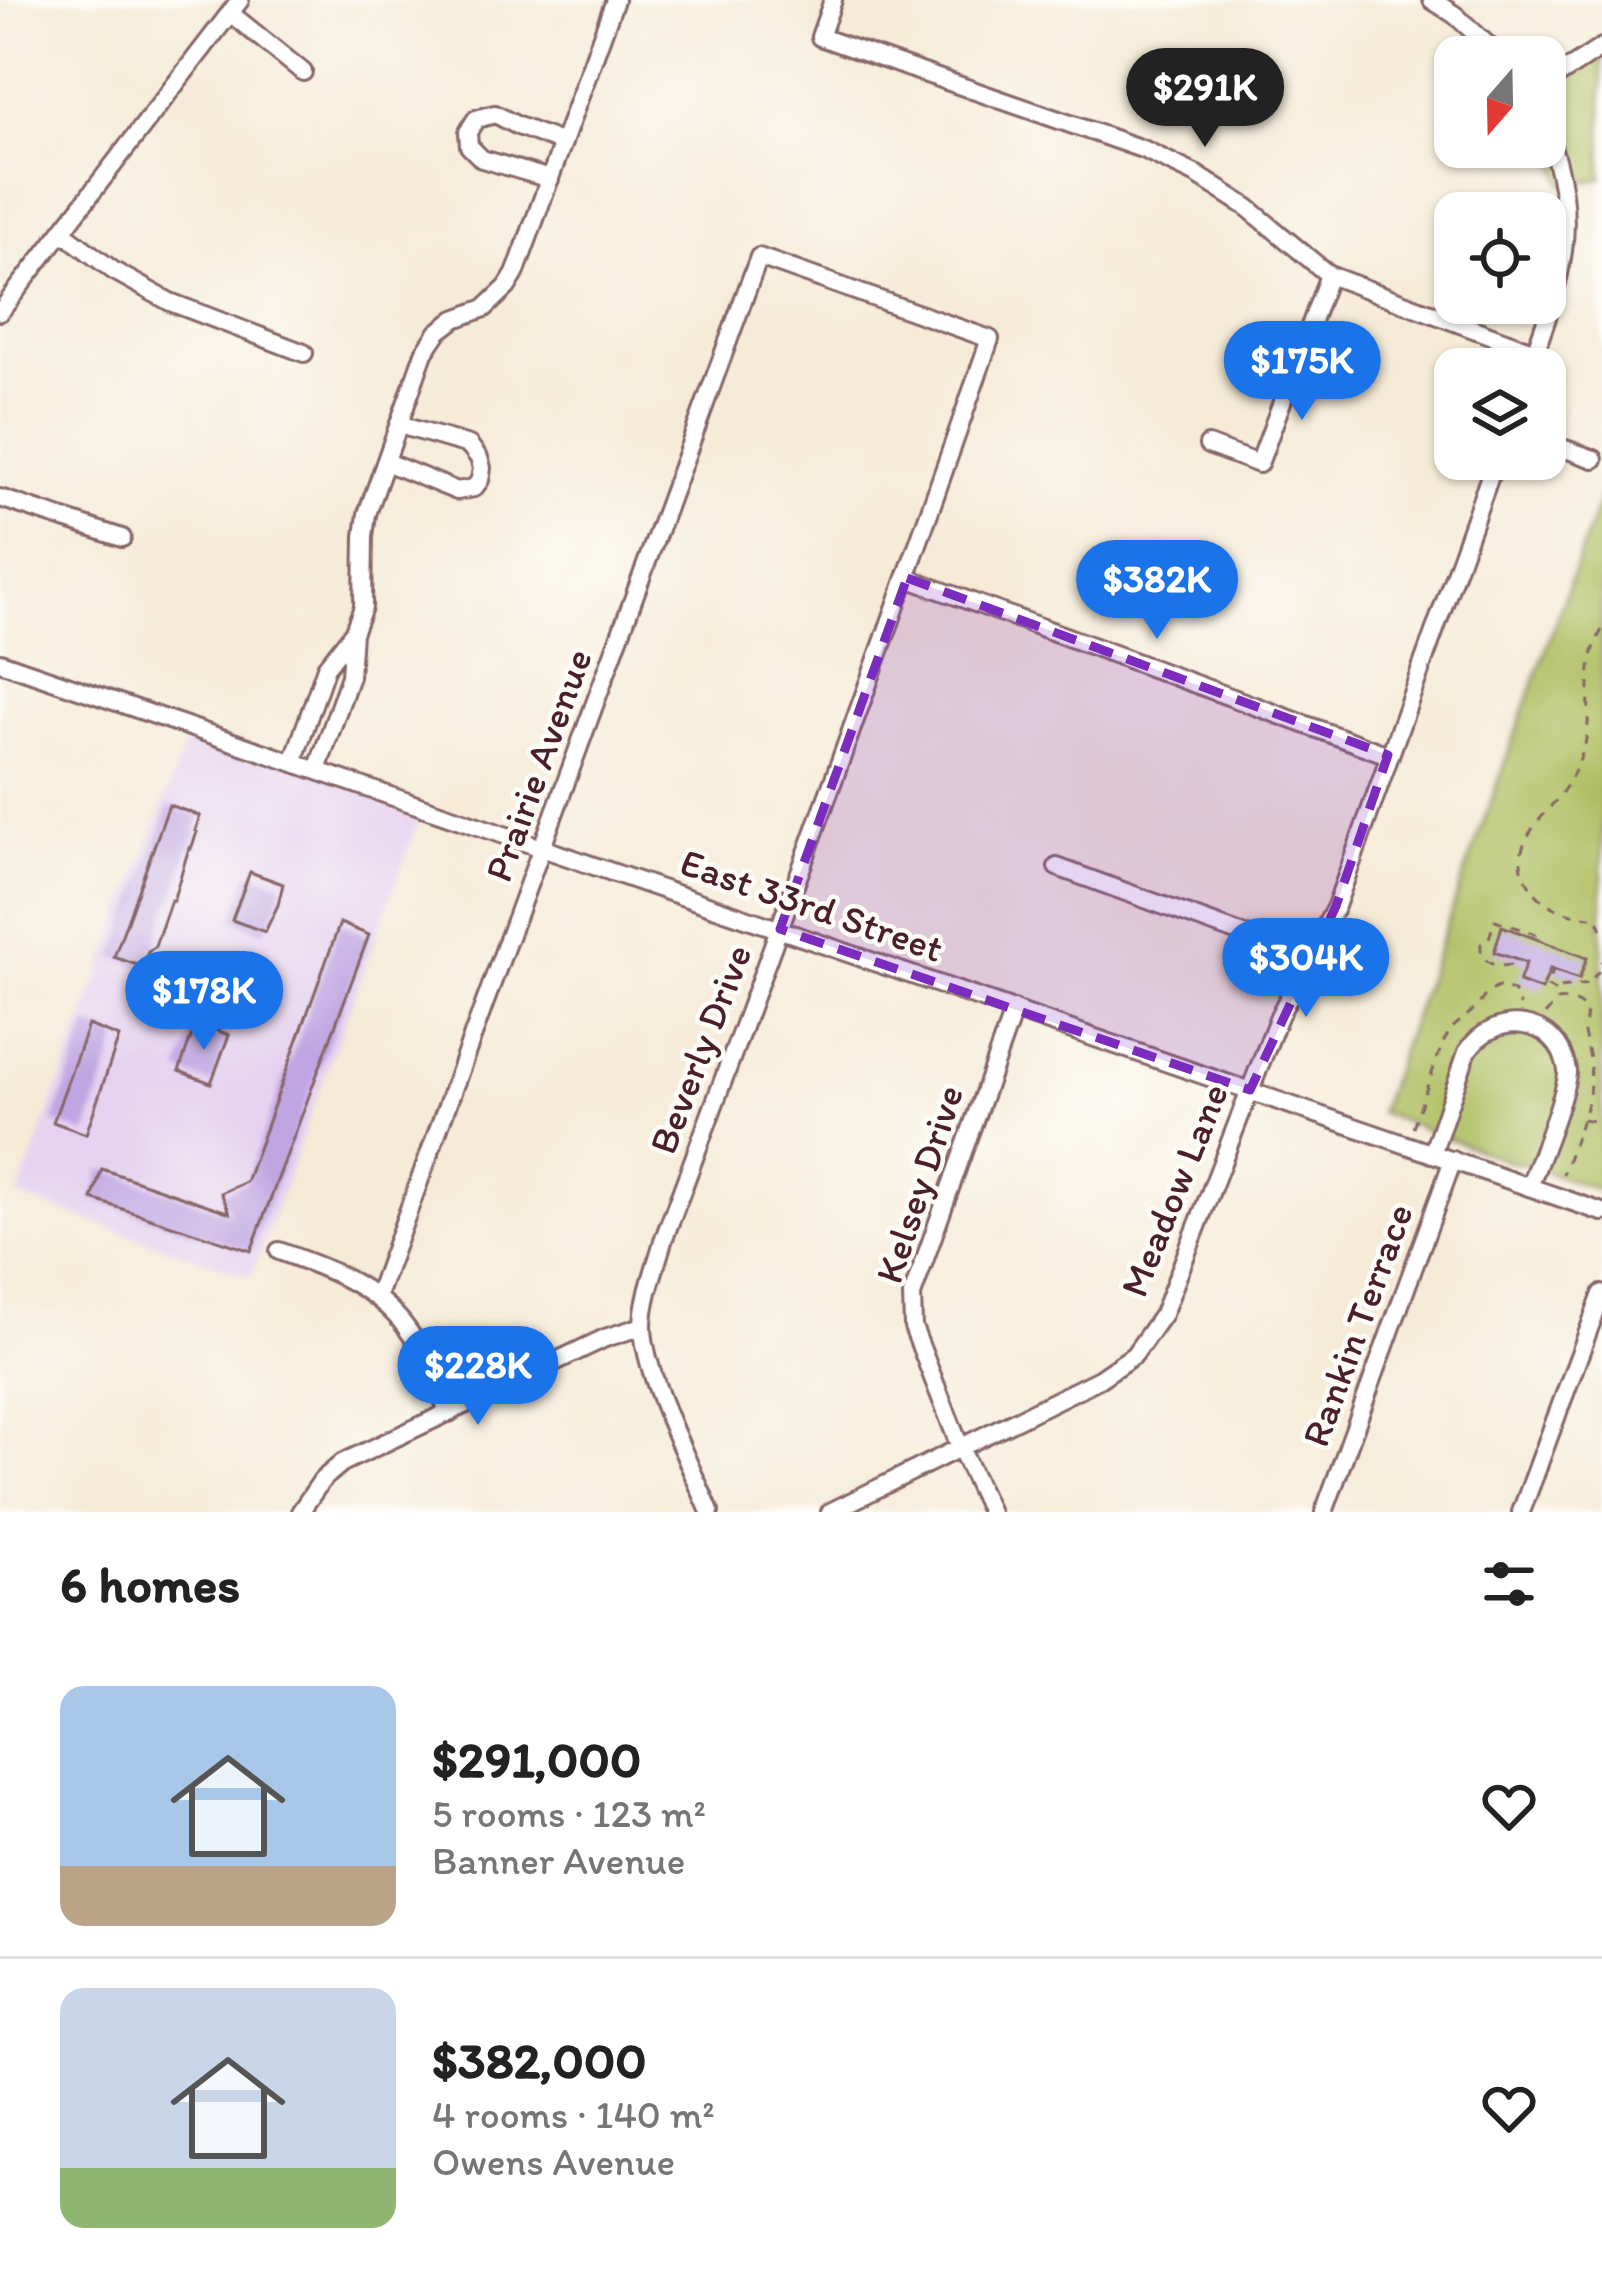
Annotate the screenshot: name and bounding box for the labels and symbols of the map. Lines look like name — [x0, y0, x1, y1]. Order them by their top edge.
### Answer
north arrow — [1434, 36, 1566, 168]
pin: $291K — [1121, 48, 1289, 150]
pin: $175K — [1218, 321, 1386, 423]
pin: $382K — [1073, 540, 1241, 642]
street label: Prairie Avenue — [474, 642, 602, 888]
street label: East 33rd Street — [675, 838, 949, 972]
pin: $304K — [1222, 918, 1390, 1020]
street label: Beverly Drive — [639, 938, 761, 1160]
pin: $178K — [120, 951, 288, 1053]
street label: Meadow Lane — [1110, 1077, 1238, 1303]
street label: Kelsey Drive — [865, 1079, 973, 1289]
street label: Rankin Terrace — [1291, 1197, 1423, 1453]
pin: $228K — [394, 1326, 562, 1428]

